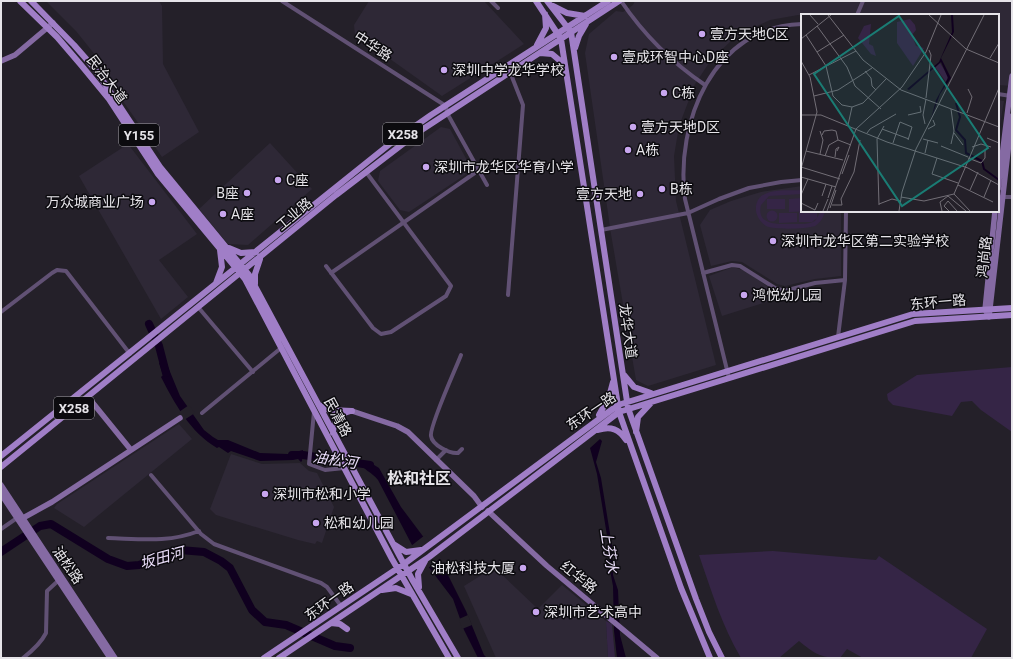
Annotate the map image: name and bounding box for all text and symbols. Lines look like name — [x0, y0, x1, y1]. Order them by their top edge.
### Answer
inset map — [801, 14, 999, 212]
place label: 壹方天地C区 — [710, 26, 789, 42]
street label: 中华路 — [351, 28, 395, 64]
marker: 壹方天地C区 — [697, 29, 707, 39]
place label: 壹成环智中心D座 — [622, 49, 729, 65]
street label: 民治大道 — [84, 52, 130, 106]
marker: 壹成环智中心D座 — [609, 52, 619, 62]
place label: 深圳中学龙华学校 — [452, 62, 564, 78]
marker: 深圳中学龙华学校 — [439, 65, 449, 75]
place label: C栋 — [672, 85, 695, 101]
marker: C栋 — [659, 88, 669, 98]
place label: 壹方天地D区 — [641, 119, 720, 135]
marker: 壹方天地D区 — [628, 122, 638, 132]
road number: X258 — [383, 123, 423, 145]
road number: Y155 — [119, 124, 159, 146]
place label: A栋 — [636, 142, 659, 158]
marker: A栋 — [623, 145, 633, 155]
place label: 深圳市龙华区华育小学 — [434, 159, 574, 175]
marker: 深圳市龙华区华育小学 — [421, 162, 431, 172]
place label: C座 — [286, 172, 309, 188]
marker: C座 — [273, 175, 283, 185]
place label: B栋 — [670, 181, 693, 197]
marker: B栋 — [657, 184, 667, 194]
place label: B座 — [216, 185, 239, 201]
place label: 壹方天地 — [576, 186, 632, 202]
marker: B座 — [242, 188, 252, 198]
marker: 壹方天地 — [635, 189, 645, 199]
place label: 万众城商业广场 — [46, 194, 144, 210]
street label: 工业路 — [273, 194, 315, 234]
marker: 万众城商业广场 — [147, 197, 157, 207]
place label: A座 — [231, 206, 254, 222]
marker: A座 — [218, 209, 228, 219]
place label: 深圳市龙华区第二实验学校 — [781, 233, 949, 249]
street label: 鸿尚路 — [974, 235, 994, 279]
marker: 深圳市龙华区第二实验学校 — [768, 236, 778, 246]
place label: 鸿悦幼儿园 — [752, 287, 822, 303]
marker: 鸿悦幼儿园 — [739, 290, 749, 300]
street label: 东环一路 — [909, 292, 967, 312]
street label: 龙华大道 — [616, 302, 640, 360]
street label: 东环一路 — [563, 389, 619, 433]
street label: 民清路 — [321, 395, 355, 439]
road number: X258 — [54, 397, 94, 419]
water label: 油松河 — [311, 448, 362, 473]
district label: 松和社区 — [387, 469, 451, 488]
place label: 深圳市松和小学 — [273, 486, 371, 502]
marker: 深圳市松和小学 — [260, 489, 270, 499]
place label: 松和幼儿园 — [324, 515, 394, 531]
marker: 松和幼儿园 — [311, 518, 321, 528]
water label: 上芬水 — [597, 527, 622, 576]
street label: 油松路 — [50, 543, 86, 587]
water label: 坂田河 — [138, 543, 189, 573]
street label: 红华路 — [558, 558, 600, 596]
place label: 油松科技大厦 — [431, 560, 515, 576]
marker: 油松科技大厦 — [518, 563, 528, 573]
street label: 东环一路 — [301, 578, 357, 624]
place label: 深圳市艺术高中 — [544, 604, 642, 620]
marker: 深圳市艺术高中 — [531, 607, 541, 617]

